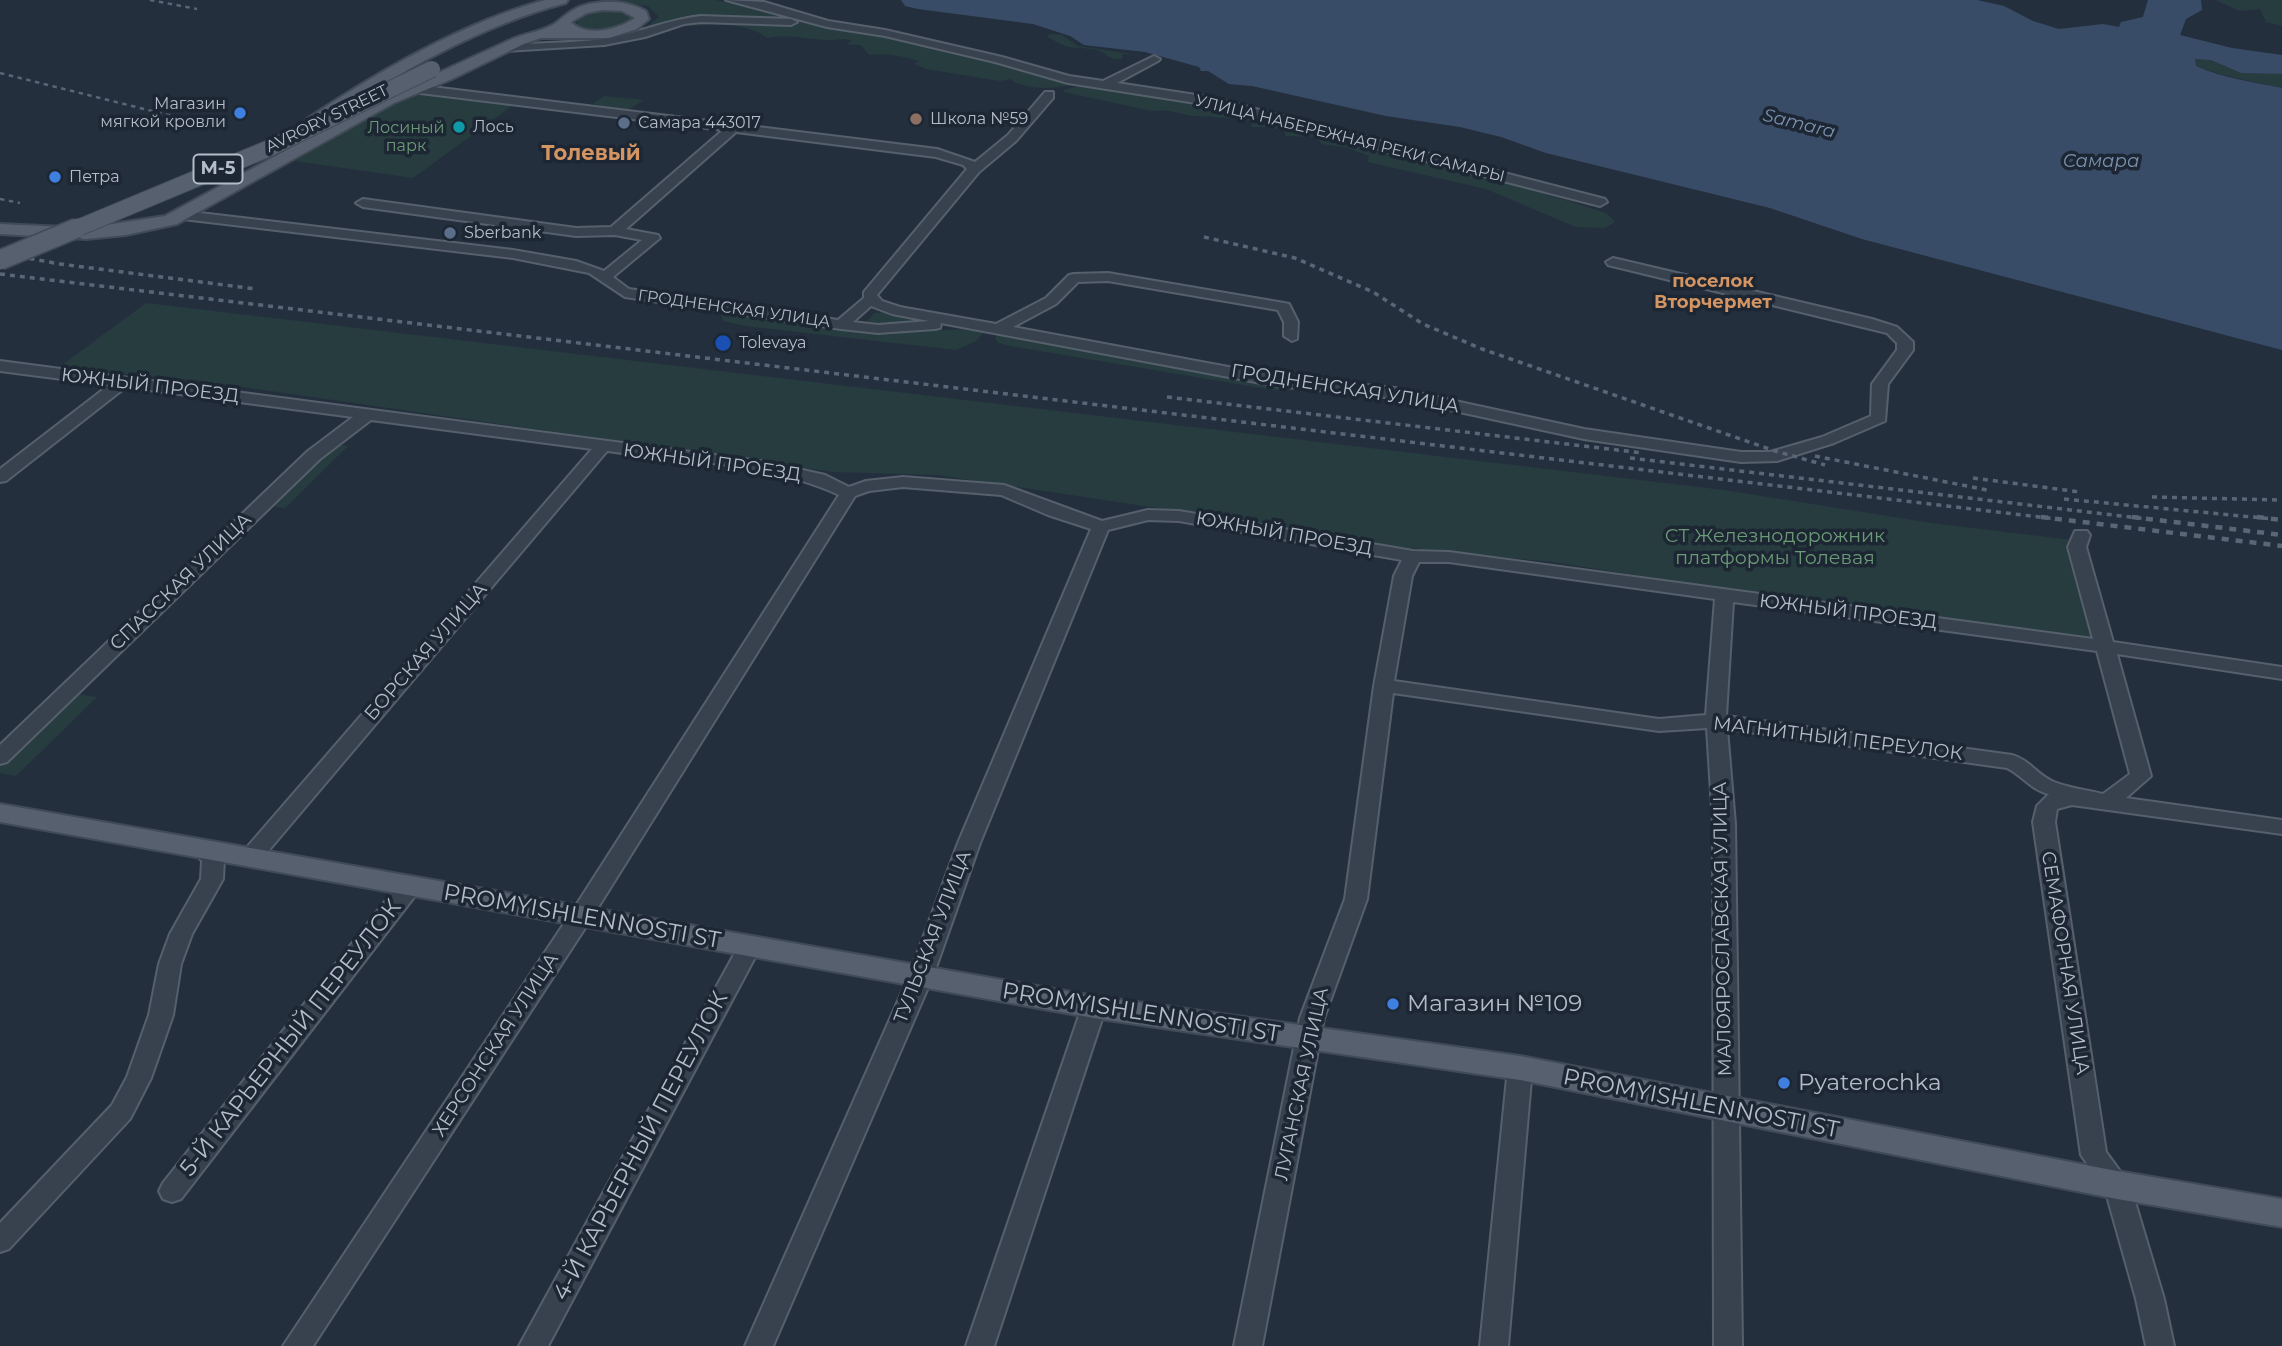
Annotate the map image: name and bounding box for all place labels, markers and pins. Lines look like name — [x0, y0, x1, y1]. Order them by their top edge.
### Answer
place label: Магазин мягкой кровли — [100, 94, 226, 132]
marker: Магазин мягкой кровли — [232, 105, 248, 121]
place label: Школа №59 — [930, 109, 1028, 129]
marker: Школа №59 — [908, 111, 924, 127]
place label: Самара 443017 — [638, 113, 761, 133]
marker: Самара 443017 — [616, 115, 632, 131]
place label: Лось — [473, 117, 514, 137]
marker: Лось — [451, 119, 467, 135]
place label: Петра — [69, 167, 120, 187]
marker: Петра — [47, 169, 63, 185]
place label: Sberbank — [464, 223, 541, 243]
marker: Sberbank — [442, 225, 458, 241]
marker: Tolevaya — [713, 333, 733, 353]
place label: Tolevaya — [739, 333, 806, 353]
place label: Магазин №109 — [1407, 990, 1582, 1018]
marker: Магазин №109 — [1385, 996, 1401, 1012]
place label: Pyaterochka — [1798, 1069, 1942, 1097]
marker: Pyaterochka — [1776, 1075, 1792, 1091]

